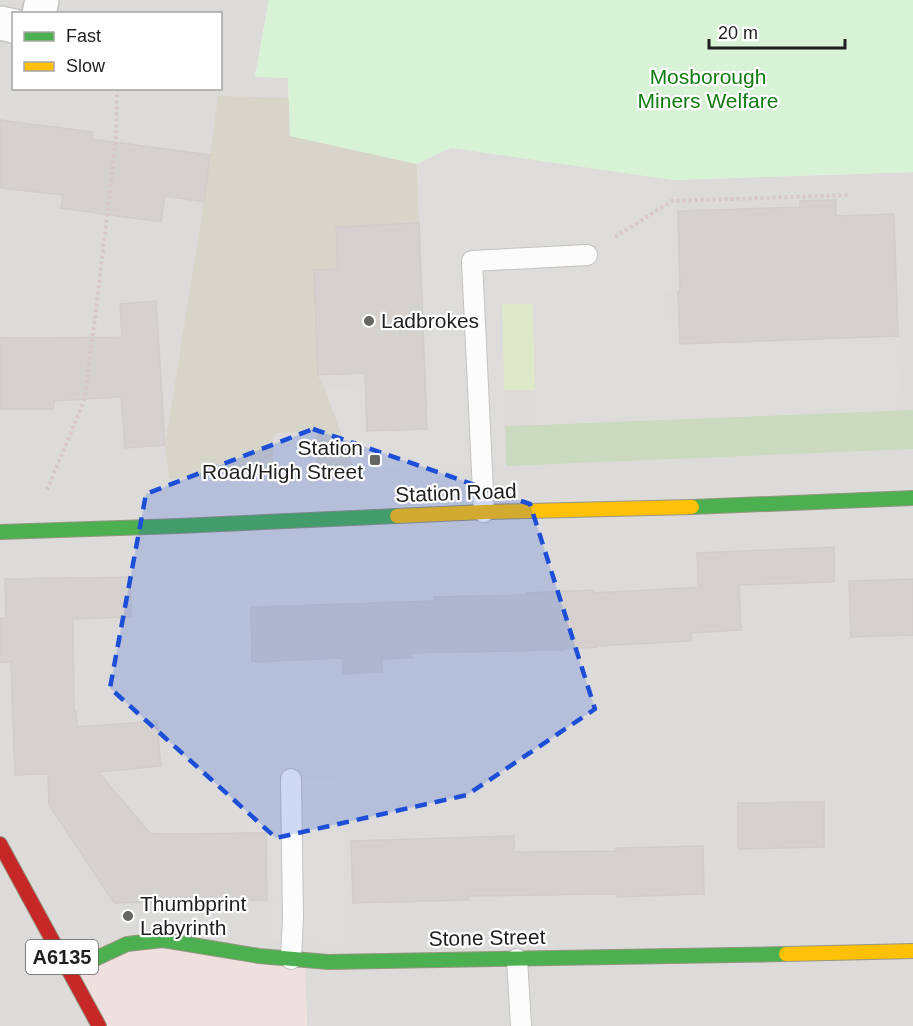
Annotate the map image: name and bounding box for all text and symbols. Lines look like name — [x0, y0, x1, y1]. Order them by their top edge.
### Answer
legend — [12, 12, 222, 90]
scale bar — [709, 12, 846, 50]
text: 20 m — [718, 23, 758, 43]
text: Fast — [66, 26, 101, 46]
text: Slow — [66, 56, 106, 76]
park label: Mosborough Miners Welfare — [638, 65, 778, 112]
place label: Ladbrokes — [381, 309, 479, 332]
marker: Ladbrokes — [362, 314, 376, 328]
place label: Station Road/High Street — [202, 436, 363, 483]
marker: Station Road/High Street — [368, 453, 382, 467]
street label: Station Road — [395, 479, 517, 506]
place label: Thumbprint Labyrinth — [140, 892, 246, 939]
marker: Thumbprint Labyrinth — [121, 909, 135, 923]
street label: Stone Street — [428, 925, 546, 950]
road number: A6135 — [26, 940, 98, 974]

